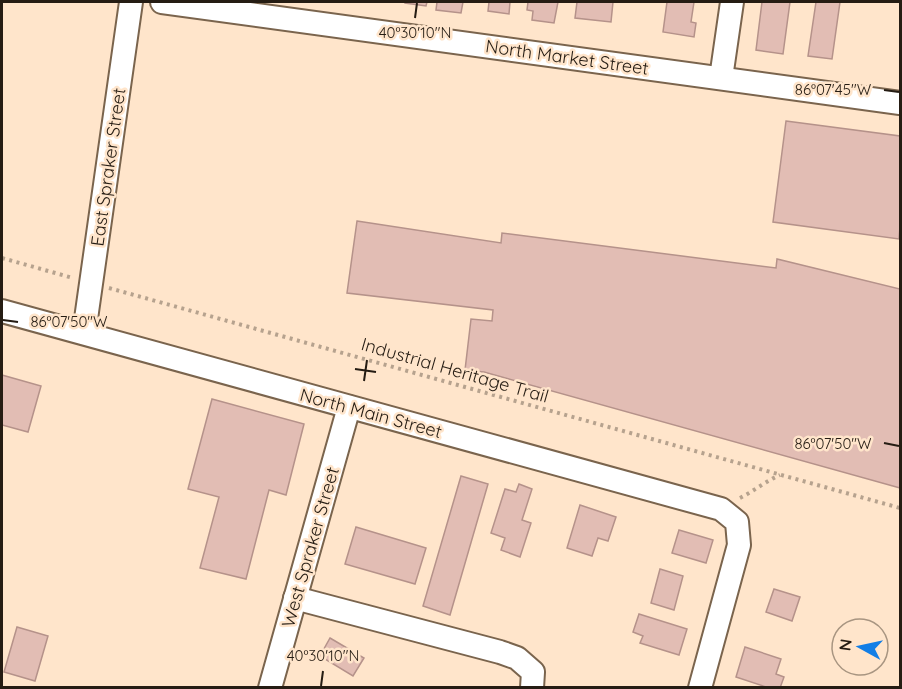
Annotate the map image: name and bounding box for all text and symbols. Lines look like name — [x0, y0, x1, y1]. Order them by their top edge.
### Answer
text: 40°30'10"N — [379, 23, 451, 42]
street label: North Market Street — [484, 34, 650, 80]
text: 86°07'45"W — [795, 80, 872, 99]
street label: East Spraker Street — [85, 86, 131, 248]
text: 86°07'50"W — [30, 312, 108, 331]
street label: Industrial Heritage Trail — [359, 332, 551, 408]
street label: North Main Street — [297, 383, 445, 443]
text: 86°07'50"W — [794, 434, 872, 453]
street label: West Spraker Street — [276, 464, 344, 630]
north arrow — [830, 617, 890, 677]
text: N — [834, 638, 856, 652]
text: 40°30'10"N — [287, 646, 359, 665]

